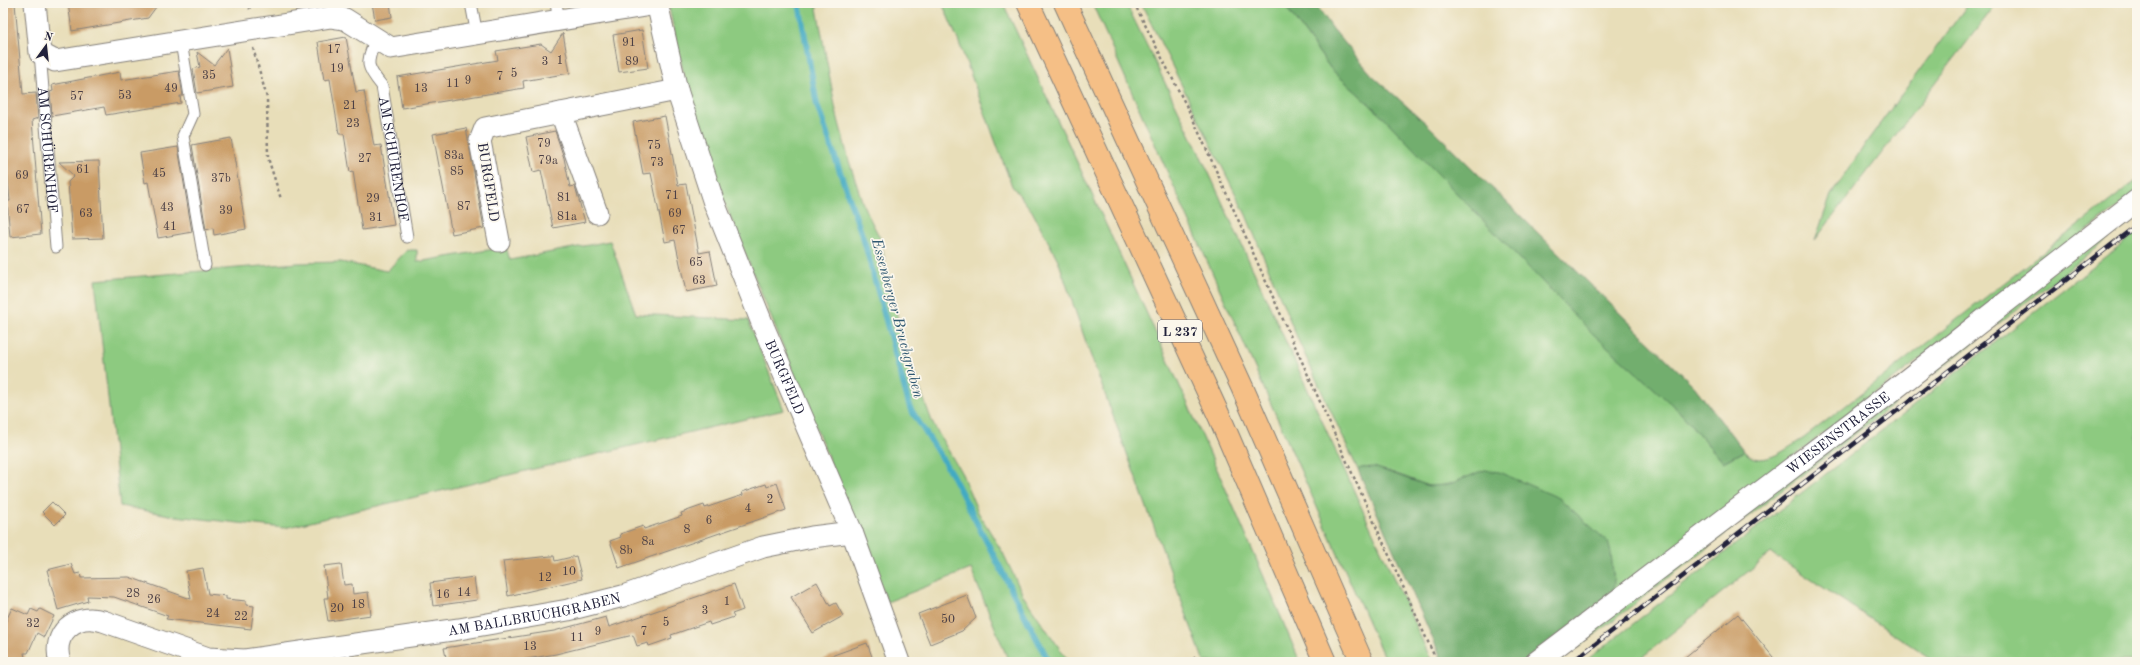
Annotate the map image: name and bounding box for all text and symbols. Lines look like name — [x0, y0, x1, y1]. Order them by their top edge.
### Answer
north arrow — [26, 26, 66, 66]
text: N — [43, 31, 54, 44]
house number: 91 — [622, 37, 636, 49]
house number: 17 — [327, 44, 341, 56]
house number: 1 — [557, 55, 563, 67]
house number: 3 — [542, 56, 548, 68]
house number: 89 — [625, 56, 639, 68]
house number: 19 — [330, 63, 344, 75]
house number: 5 — [511, 67, 518, 80]
house number: 35 — [202, 69, 216, 82]
house number: 7 — [497, 71, 503, 83]
house number: 9 — [465, 75, 471, 87]
house number: 11 — [446, 78, 460, 90]
house number: 49 — [164, 83, 178, 95]
house number: 13 — [414, 83, 428, 95]
street label: AM SCHÜRENHOF — [35, 86, 59, 214]
house number: 53 — [118, 89, 132, 102]
house number: 57 — [70, 90, 84, 103]
street label: AM SCHÜRENHOF — [376, 95, 410, 223]
house number: 21 — [343, 100, 357, 112]
house number: 23 — [346, 118, 360, 130]
house number: 79 — [537, 138, 551, 150]
house number: 75 — [647, 139, 661, 152]
street label: BURGFELD — [475, 142, 501, 223]
house number: 83a — [444, 150, 464, 162]
house number: 27 — [358, 153, 372, 165]
house number: 79a — [538, 155, 558, 167]
house number: 73 — [650, 157, 664, 169]
house number: 61 — [76, 164, 90, 176]
house number: 85 — [450, 165, 464, 178]
house number: 45 — [152, 167, 166, 180]
house number: 69 — [15, 170, 29, 182]
house number: 37b — [211, 173, 231, 185]
house number: 71 — [665, 190, 679, 202]
house number: 81 — [557, 192, 571, 204]
house number: 29 — [366, 193, 380, 205]
house number: 87 — [457, 201, 471, 213]
house number: 43 — [160, 202, 174, 214]
house number: 67 — [16, 204, 30, 216]
house number: 39 — [219, 205, 233, 217]
house number: 63 — [79, 208, 93, 220]
house number: 69 — [668, 208, 682, 220]
house number: 81a — [557, 211, 577, 223]
house number: 31 — [369, 212, 383, 224]
house number: 41 — [163, 221, 177, 233]
house number: 67 — [672, 225, 686, 237]
water label: Essenberger Bruchgraben — [868, 236, 925, 400]
house number: 65 — [689, 256, 703, 269]
house number: 63 — [692, 275, 706, 287]
road number: L 237 — [1158, 320, 1202, 342]
street label: BURGFELD — [762, 338, 806, 417]
street label: WIESENSTRASSE — [1784, 390, 1893, 477]
house number: 2 — [767, 494, 773, 506]
house number: 4 — [745, 503, 752, 515]
house number: 6 — [706, 515, 713, 527]
house number: 8 — [684, 524, 691, 536]
house number: 8a — [642, 536, 655, 548]
house number: 8b — [619, 545, 633, 557]
house number: 10 — [562, 566, 576, 578]
house number: 12 — [538, 572, 552, 584]
house number: 14 — [457, 587, 471, 599]
house number: 28 — [126, 588, 140, 600]
house number: 16 — [436, 589, 450, 601]
street label: AM BALLBRUCHGRABEN — [447, 591, 623, 639]
house number: 26 — [147, 594, 161, 606]
house number: 1 — [724, 596, 730, 608]
house number: 18 — [351, 599, 365, 611]
house number: 20 — [330, 603, 344, 615]
house number: 3 — [702, 605, 708, 617]
house number: 24 — [206, 608, 220, 620]
house number: 22 — [234, 611, 248, 623]
house number: 50 — [941, 613, 955, 626]
house number: 5 — [663, 616, 670, 629]
house number: 32 — [26, 618, 40, 630]
house number: 9 — [595, 626, 601, 638]
house number: 7 — [641, 626, 647, 638]
house number: 11 — [570, 632, 584, 644]
house number: 13 — [523, 641, 537, 653]

